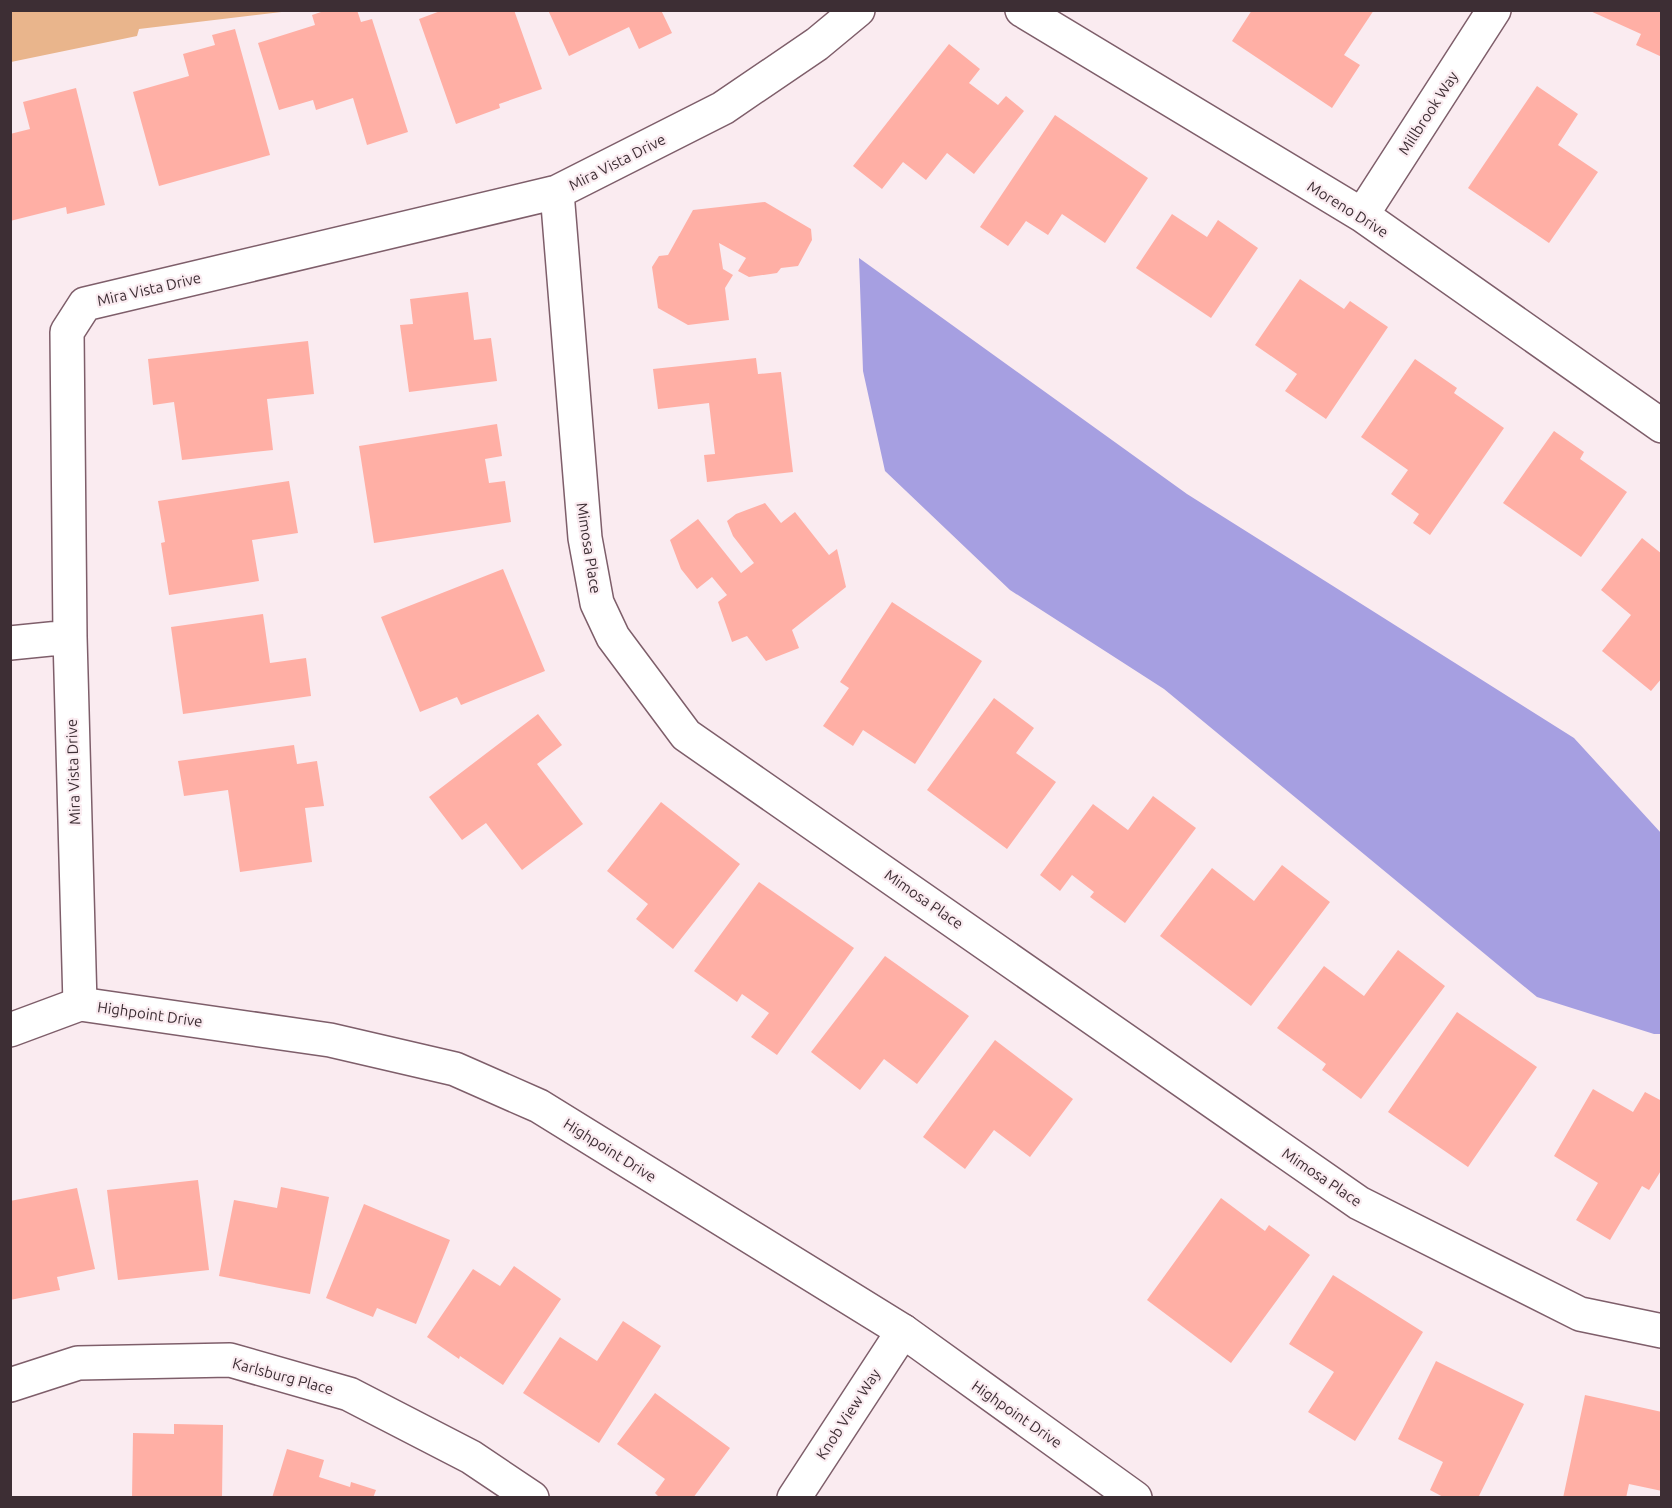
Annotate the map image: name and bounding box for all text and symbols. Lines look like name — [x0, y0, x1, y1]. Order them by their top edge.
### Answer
street label: Millbrook Way — [1395, 68, 1461, 158]
street label: Mira Vista Drive — [566, 130, 668, 194]
street label: Moreno Drive — [1304, 177, 1392, 241]
street label: Mira Vista Drive — [95, 269, 203, 309]
street label: Mimosa Place — [573, 501, 605, 595]
street label: Mira Vista Drive — [63, 719, 83, 825]
street label: Mimosa Place — [881, 866, 967, 932]
street label: Highpoint Drive — [96, 998, 204, 1030]
street label: Highpoint Drive — [561, 1115, 659, 1185]
street label: Mimosa Place — [1279, 1144, 1365, 1210]
street label: Karlsburg Place — [231, 1354, 335, 1398]
street label: Knob View Way — [812, 1366, 884, 1462]
street label: Highpoint Drive — [969, 1377, 1065, 1451]

